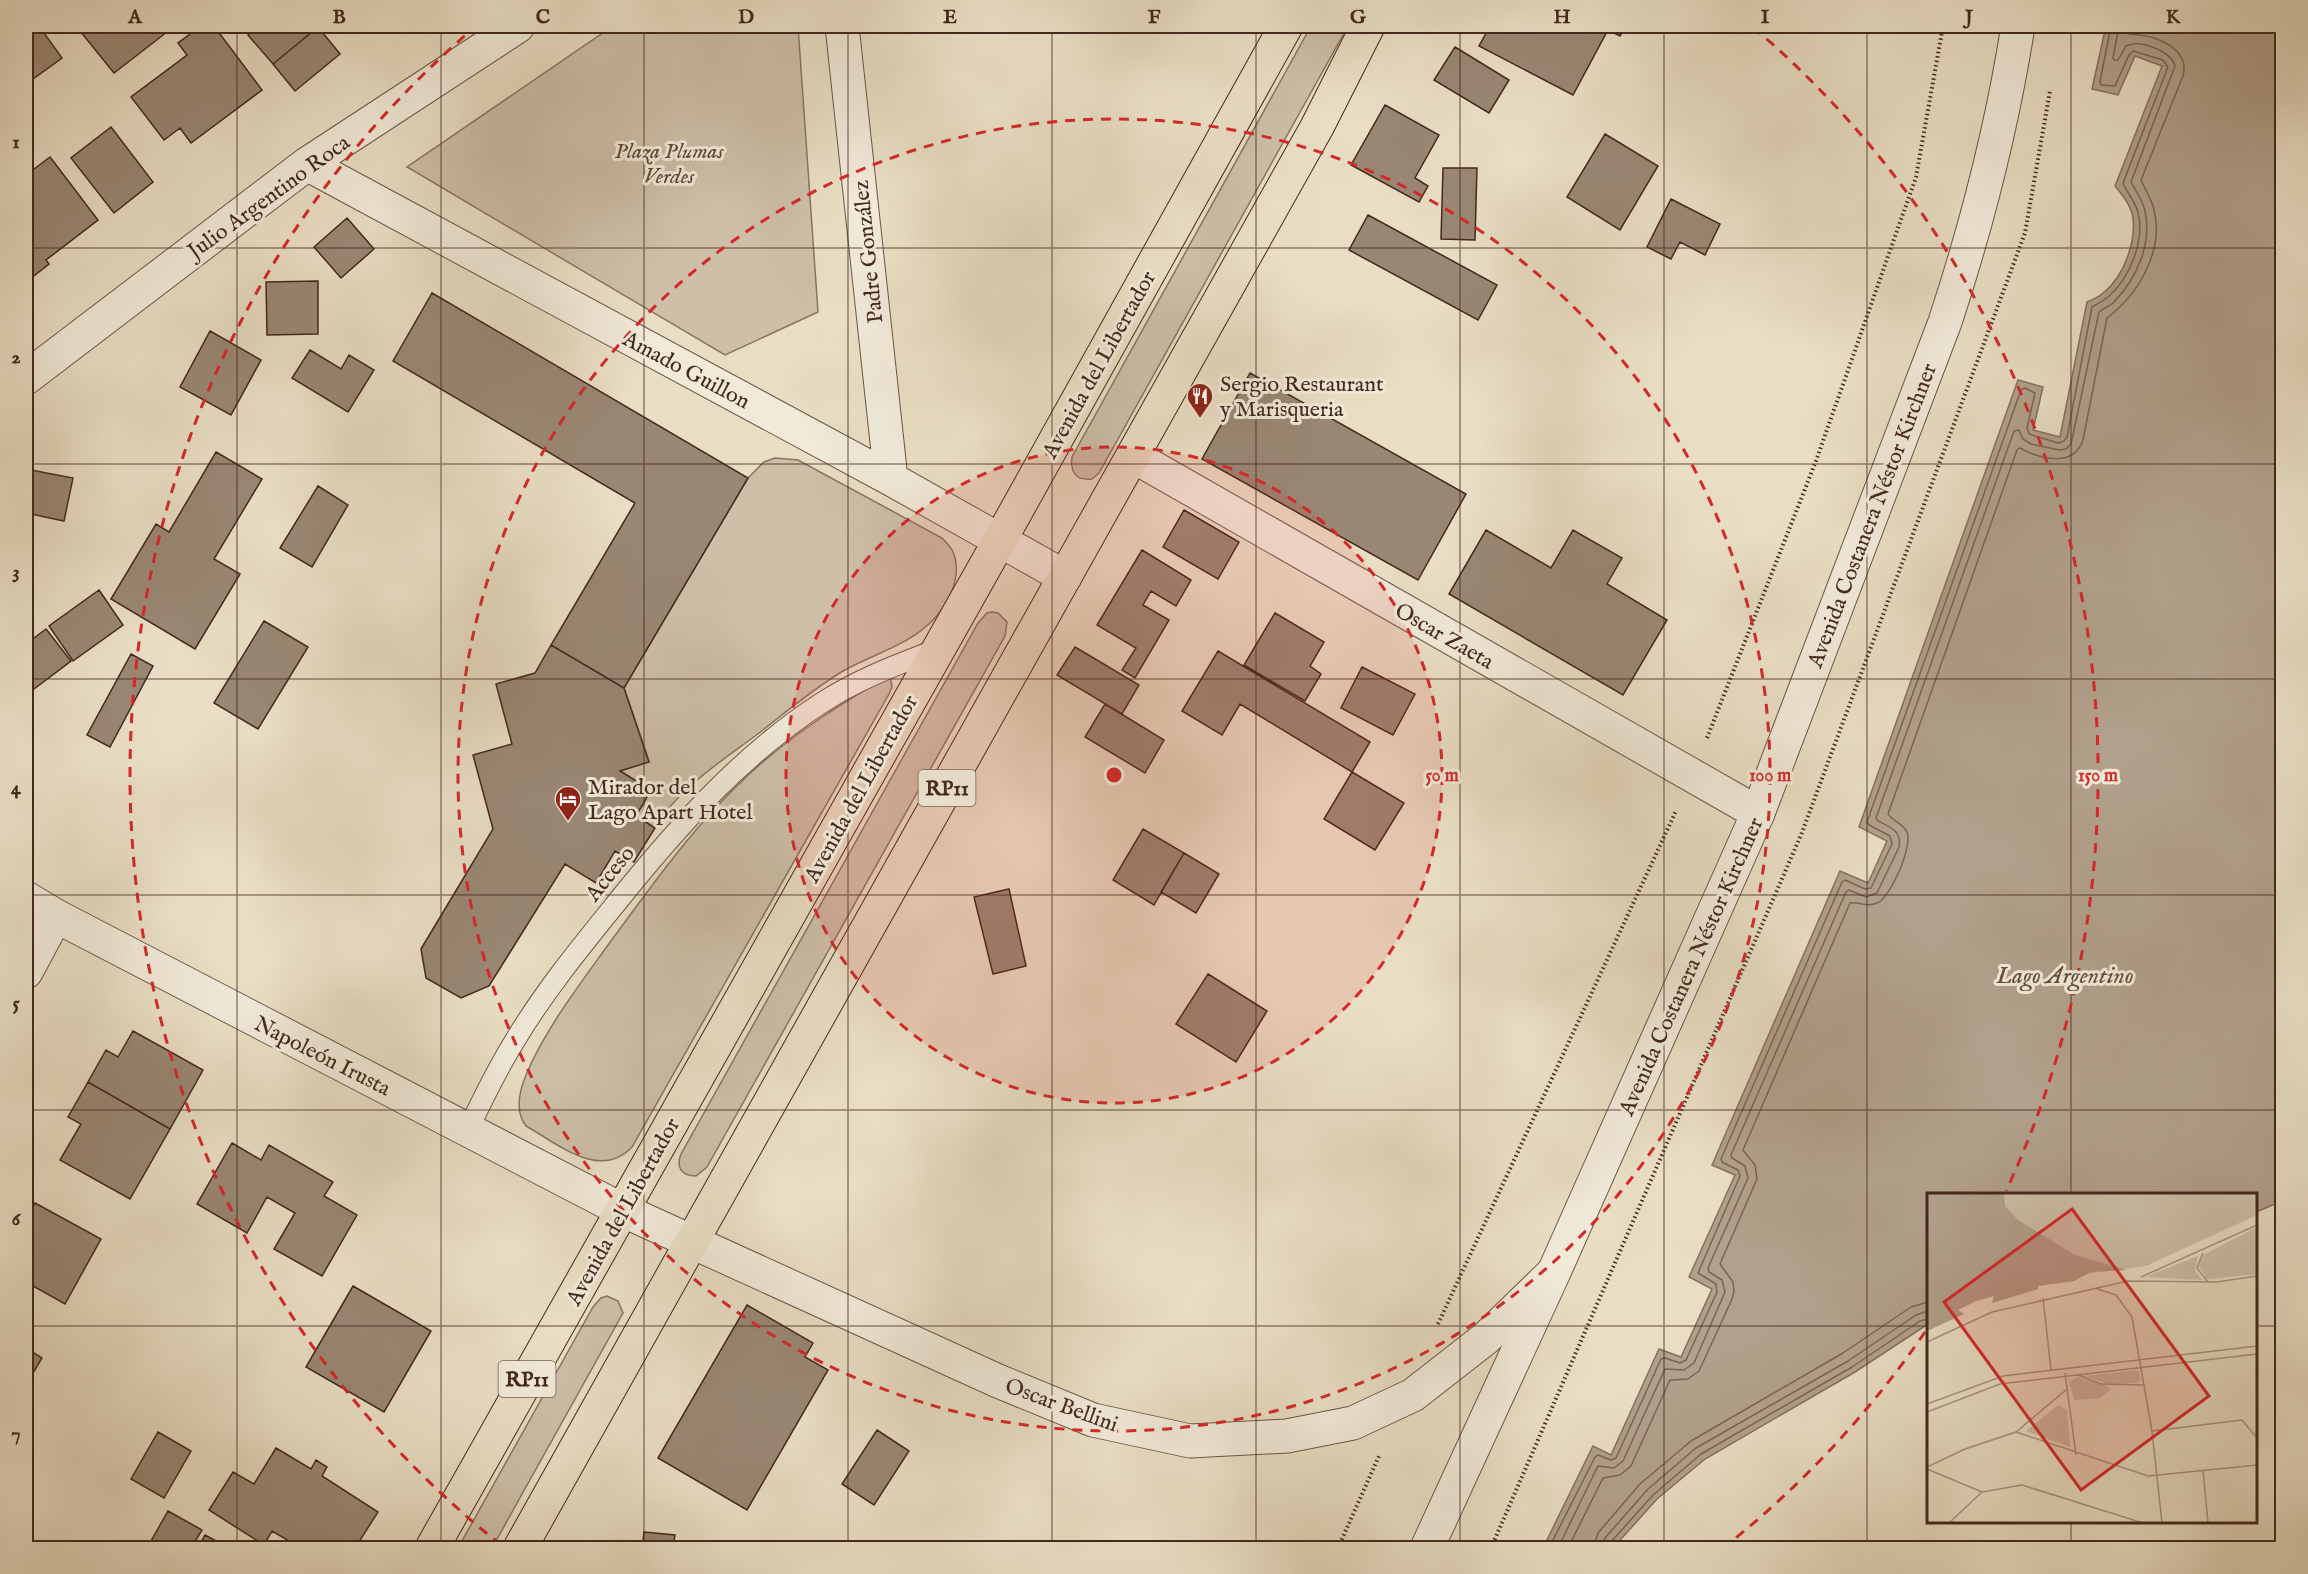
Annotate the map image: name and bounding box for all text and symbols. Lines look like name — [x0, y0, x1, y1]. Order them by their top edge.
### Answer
text: A — [127, 5, 143, 30]
text: B — [332, 5, 346, 30]
text: C — [536, 5, 550, 30]
text: D — [738, 5, 754, 30]
text: E — [943, 5, 957, 30]
text: F — [1148, 5, 1161, 30]
text: G — [1350, 5, 1367, 30]
text: H — [1553, 5, 1571, 30]
text: I — [1761, 5, 1770, 30]
text: J — [1962, 5, 1974, 30]
text: K — [2166, 5, 2182, 30]
street label: Julio Argentino Roca — [180, 129, 356, 268]
text: 1 — [12, 130, 20, 155]
park label: Plaza Plumas Verdes — [614, 138, 724, 191]
street label: Padre González — [848, 179, 890, 325]
street label: Avenida del Libertador — [1036, 266, 1163, 465]
street label: Amado Guillon — [617, 325, 755, 416]
text: 2 — [11, 345, 21, 370]
street label: Avenida Costanera Néstor Kirchner — [1801, 360, 1944, 673]
place label: Sergio Restaurant y Marisqueria — [1219, 371, 1384, 424]
restaurant icon: Sergio Restaurant y Marisqueria — [1185, 381, 1215, 419]
text: 3 — [12, 560, 20, 585]
street label: Oscar Zaeta — [1389, 597, 1499, 677]
street label: Avenida del Libertador — [798, 690, 925, 889]
centre of rings — [1104, 765, 1124, 785]
text: 50 m — [1425, 765, 1459, 788]
text: 100 m — [1749, 765, 1791, 788]
text: 150 m — [2078, 765, 2118, 788]
road number: RP11 — [918, 770, 976, 806]
place label: Mirador del Lago Apart Hotel — [588, 774, 752, 827]
text: 4 — [11, 776, 22, 801]
hotel icon: Mirador del Lago Apart Hotel — [553, 784, 583, 822]
street label: Avenida Costanera Néstor Kirchner — [1613, 813, 1770, 1121]
street label: Acceso — [579, 841, 641, 909]
water label: Lago Argentino — [1995, 961, 2134, 992]
text: 5 — [12, 991, 20, 1016]
street label: Napoleón Irusta — [249, 1010, 396, 1103]
street label: Avenida del Libertador — [560, 1113, 687, 1312]
inset map — [1927, 1193, 2257, 1523]
text: 6 — [12, 1207, 22, 1232]
road number: RP11 — [498, 1361, 556, 1397]
street label: Oscar Bellini — [1001, 1373, 1122, 1439]
text: 7 — [11, 1422, 21, 1447]

